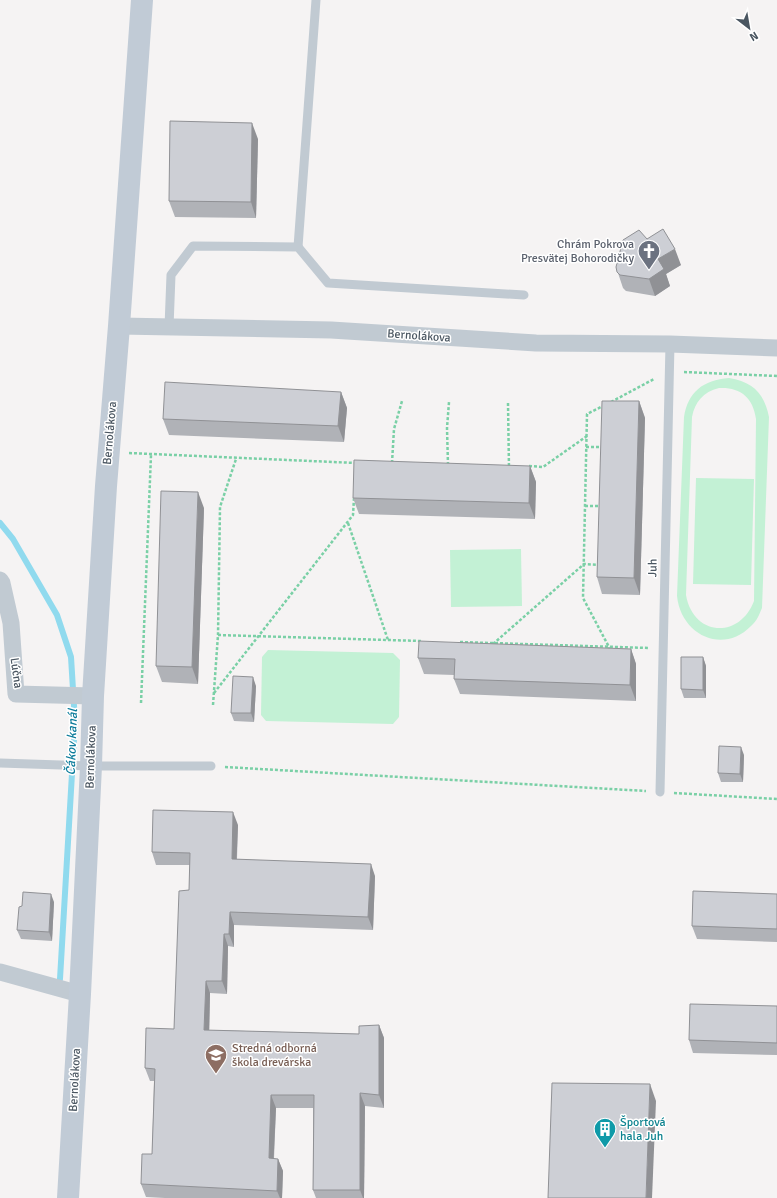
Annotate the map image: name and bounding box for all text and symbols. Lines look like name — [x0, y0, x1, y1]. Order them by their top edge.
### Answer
north arrow — [729, 8, 769, 48]
text: N — [747, 29, 761, 44]
place label: Chrám Pokrova Presvätej Bohorodičky — [521, 237, 634, 266]
church icon: Chrám Pokrova Presvätej Bohorodičky — [636, 238, 662, 271]
street label: Bernolákova — [387, 326, 451, 346]
street label: Bernolákova — [100, 401, 120, 465]
street label: Juh — [645, 559, 661, 577]
street label: Lúčna — [6, 657, 26, 689]
water label: Čákov kanál — [63, 707, 81, 776]
street label: Bernolákova — [82, 725, 100, 789]
place label: Stredná odborná škola drevárska — [232, 1041, 317, 1070]
school or university icon: Stredná odborná škola drevárska — [203, 1042, 229, 1075]
street label: Bernolákova — [66, 1048, 84, 1112]
place label: Športová hala Juh — [620, 1115, 666, 1144]
building icon: Športová hala Juh — [592, 1116, 618, 1149]

